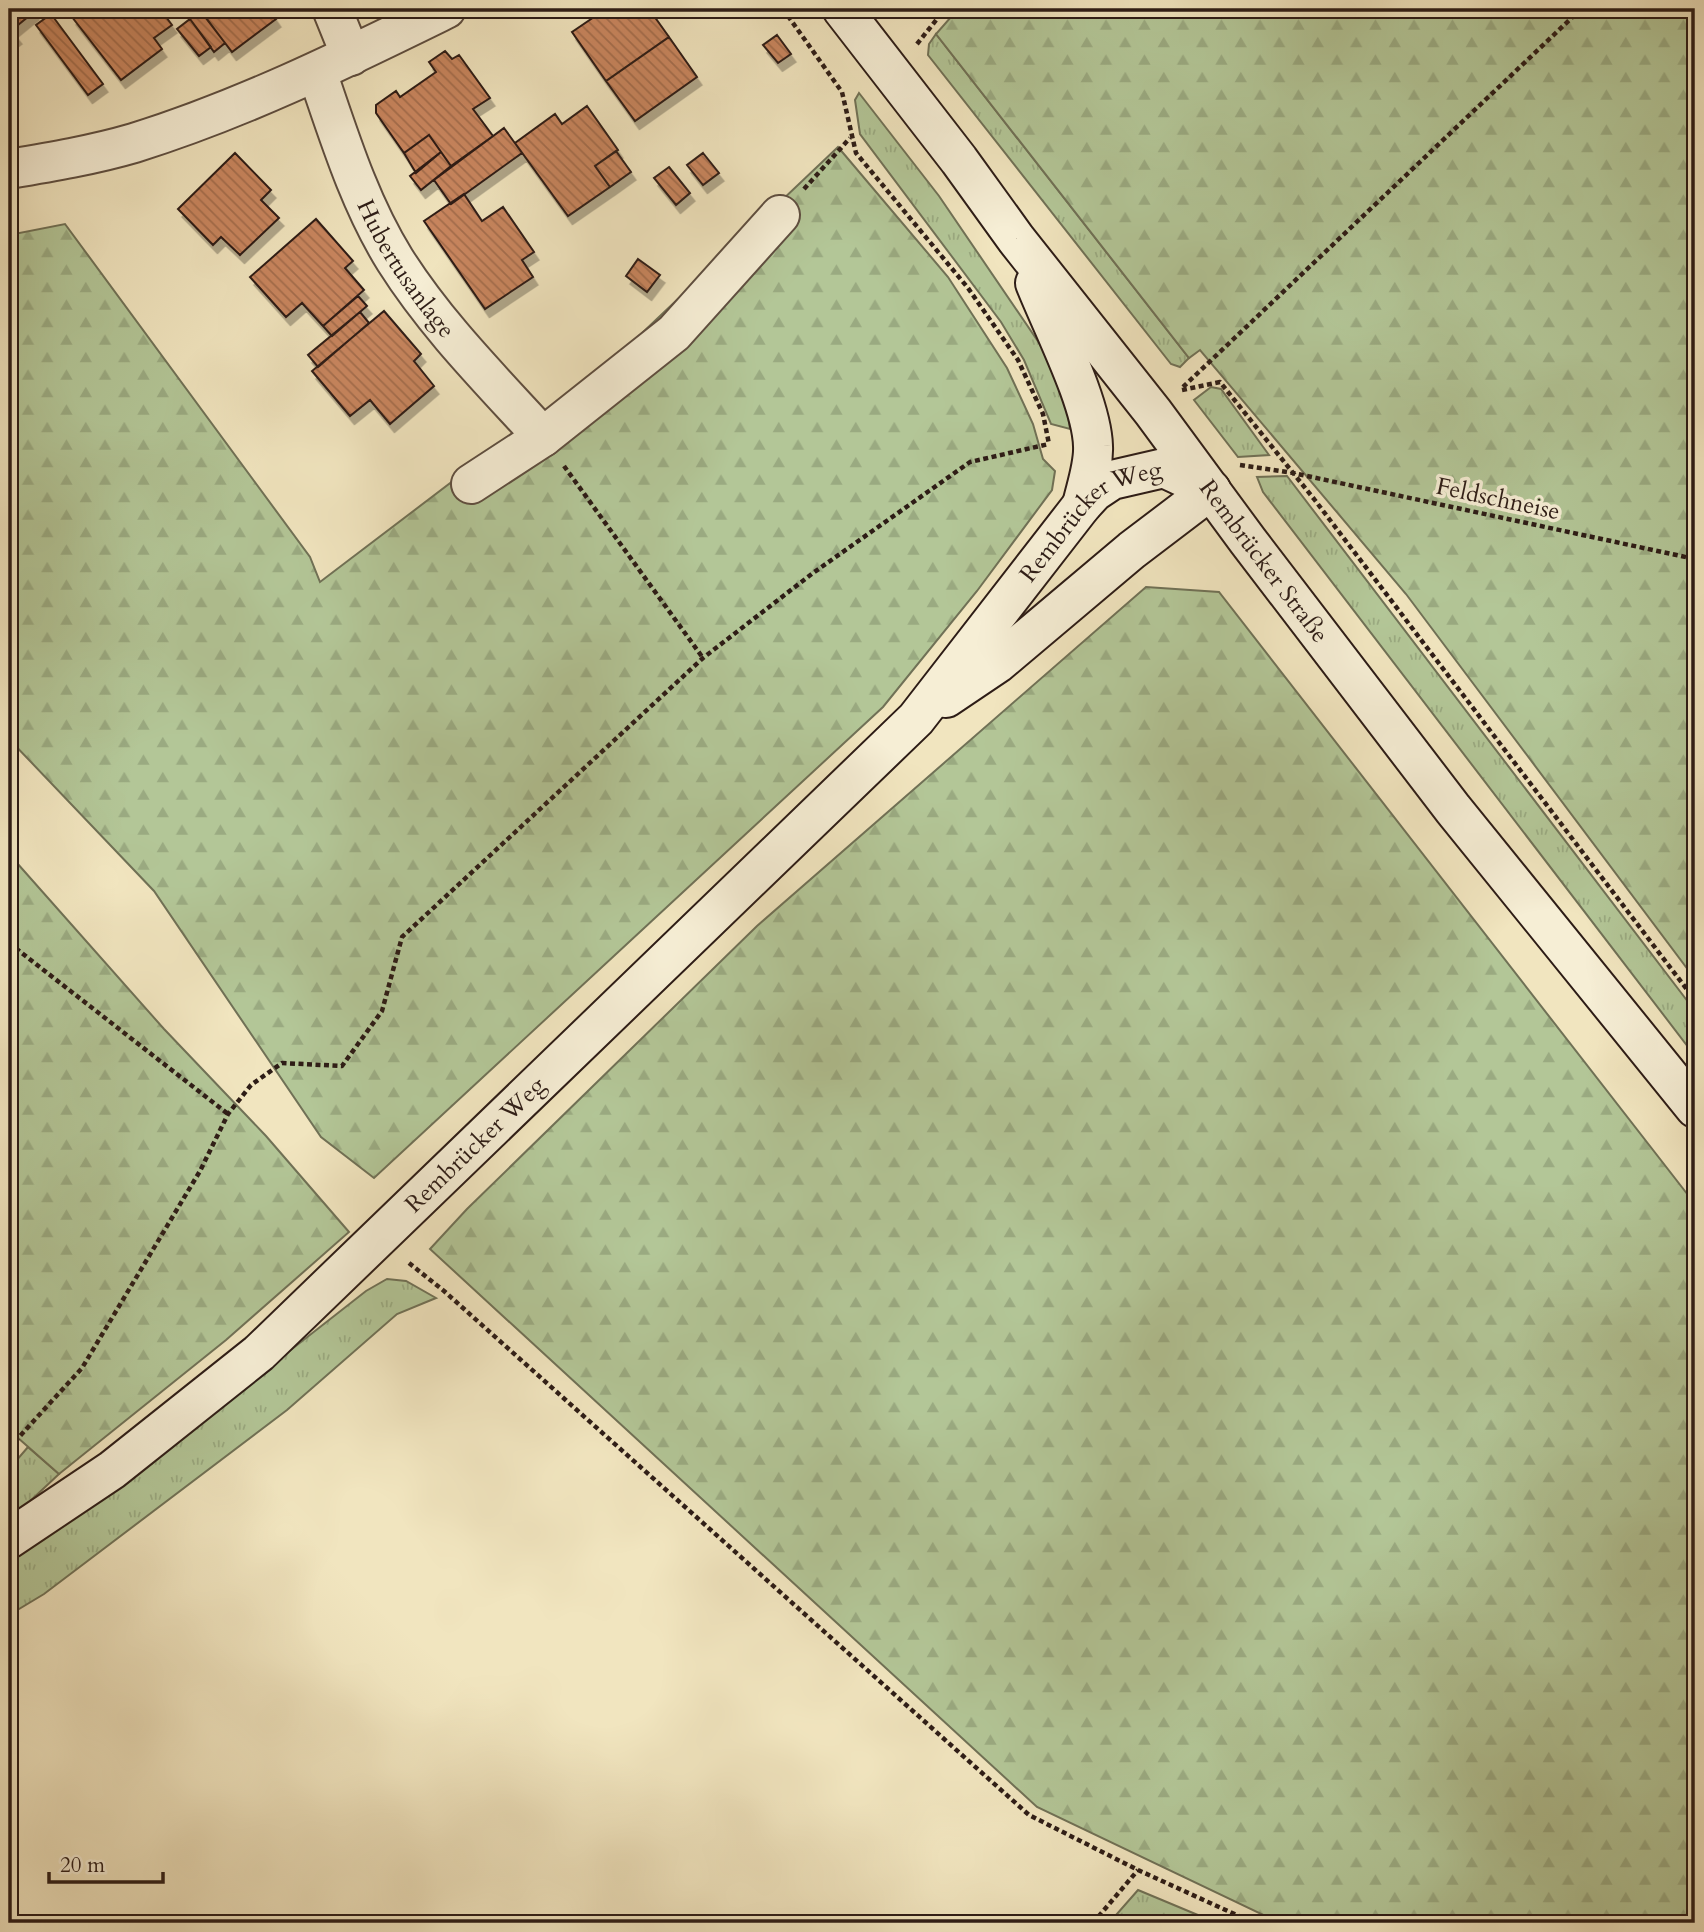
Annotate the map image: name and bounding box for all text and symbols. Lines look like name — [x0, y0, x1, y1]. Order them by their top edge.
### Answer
street label: Hubertusanlage — [349, 194, 463, 345]
street label: Rembrücker Weg — [1012, 452, 1166, 589]
street label: Feldschneise — [1433, 470, 1563, 528]
street label: Rembrücker Straße — [1192, 473, 1336, 649]
street label: Rembrücker Weg — [398, 1069, 553, 1220]
scale bar — [49, 1841, 163, 1885]
text: 20 m — [60, 1851, 105, 1880]

